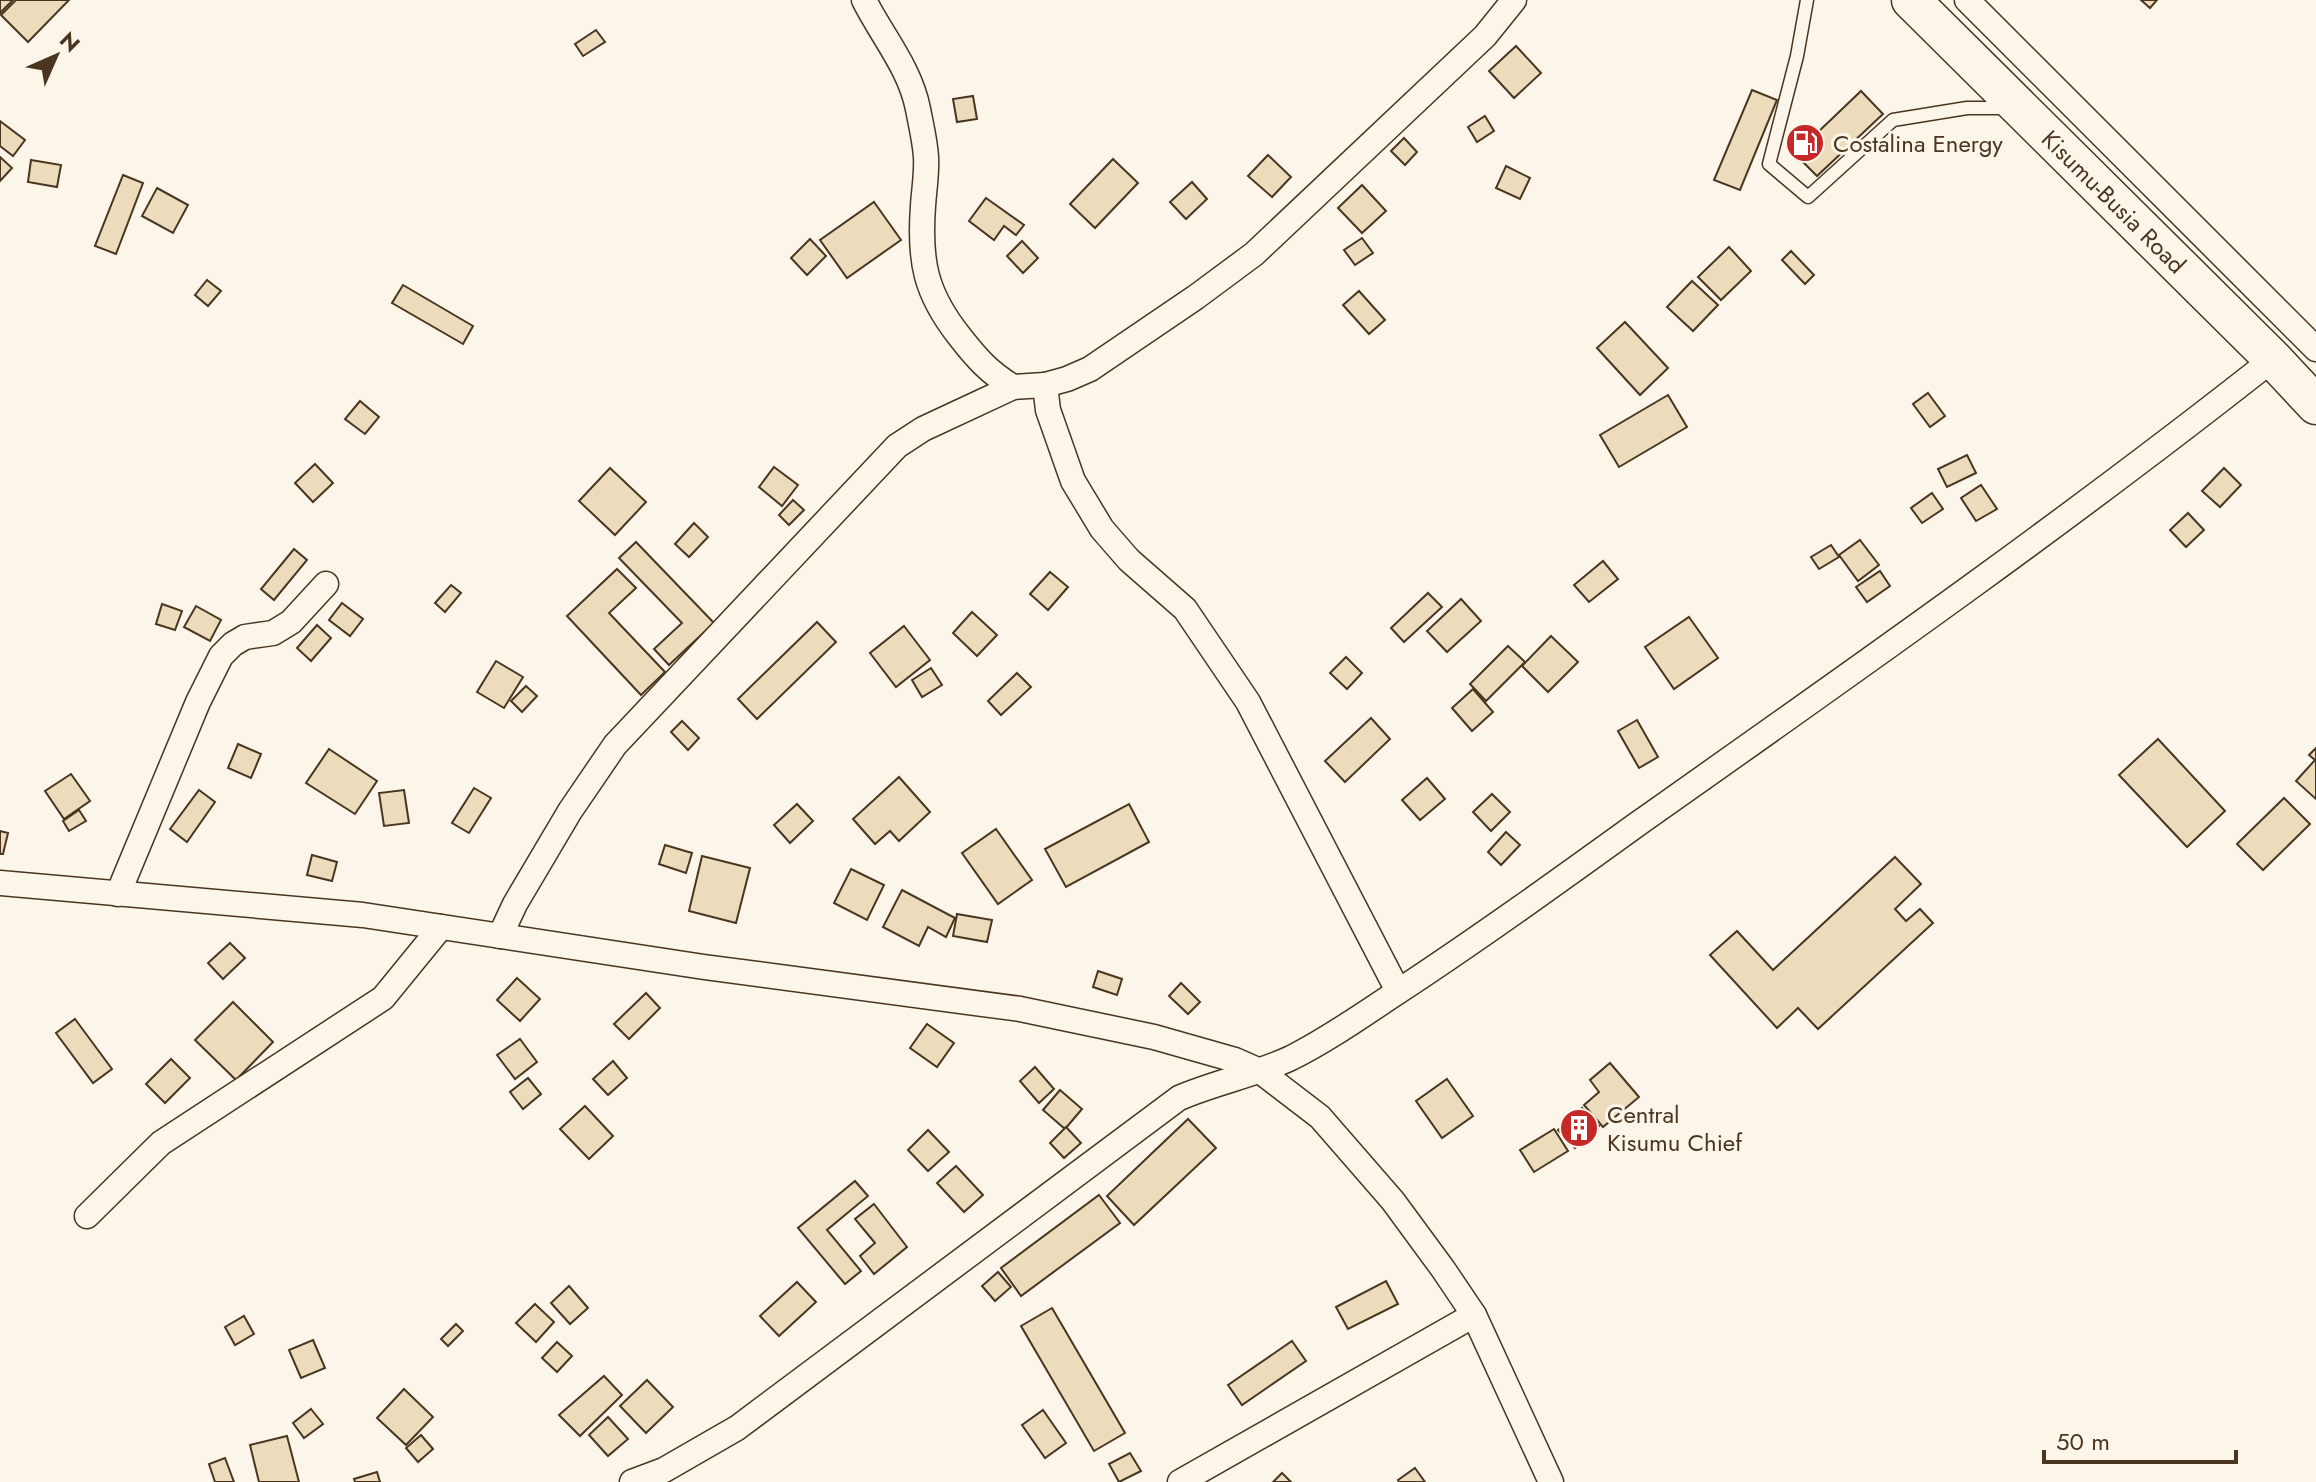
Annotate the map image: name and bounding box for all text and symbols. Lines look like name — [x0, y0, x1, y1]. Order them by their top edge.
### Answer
north arrow — [16, 16, 96, 96]
text: N — [53, 24, 88, 59]
fuel station icon: Costalina Energy — [1784, 122, 1826, 164]
street label: Kisumu-Busia Road — [2034, 122, 2194, 281]
place label: Costalina Energy — [1833, 126, 2003, 161]
place label: Central Kisumu Chief — [1607, 1097, 1743, 1160]
building icon: Central Kisumu Chief — [1558, 1107, 1600, 1149]
scale bar — [2044, 1414, 2236, 1464]
text: 50 m — [2056, 1424, 2110, 1459]

